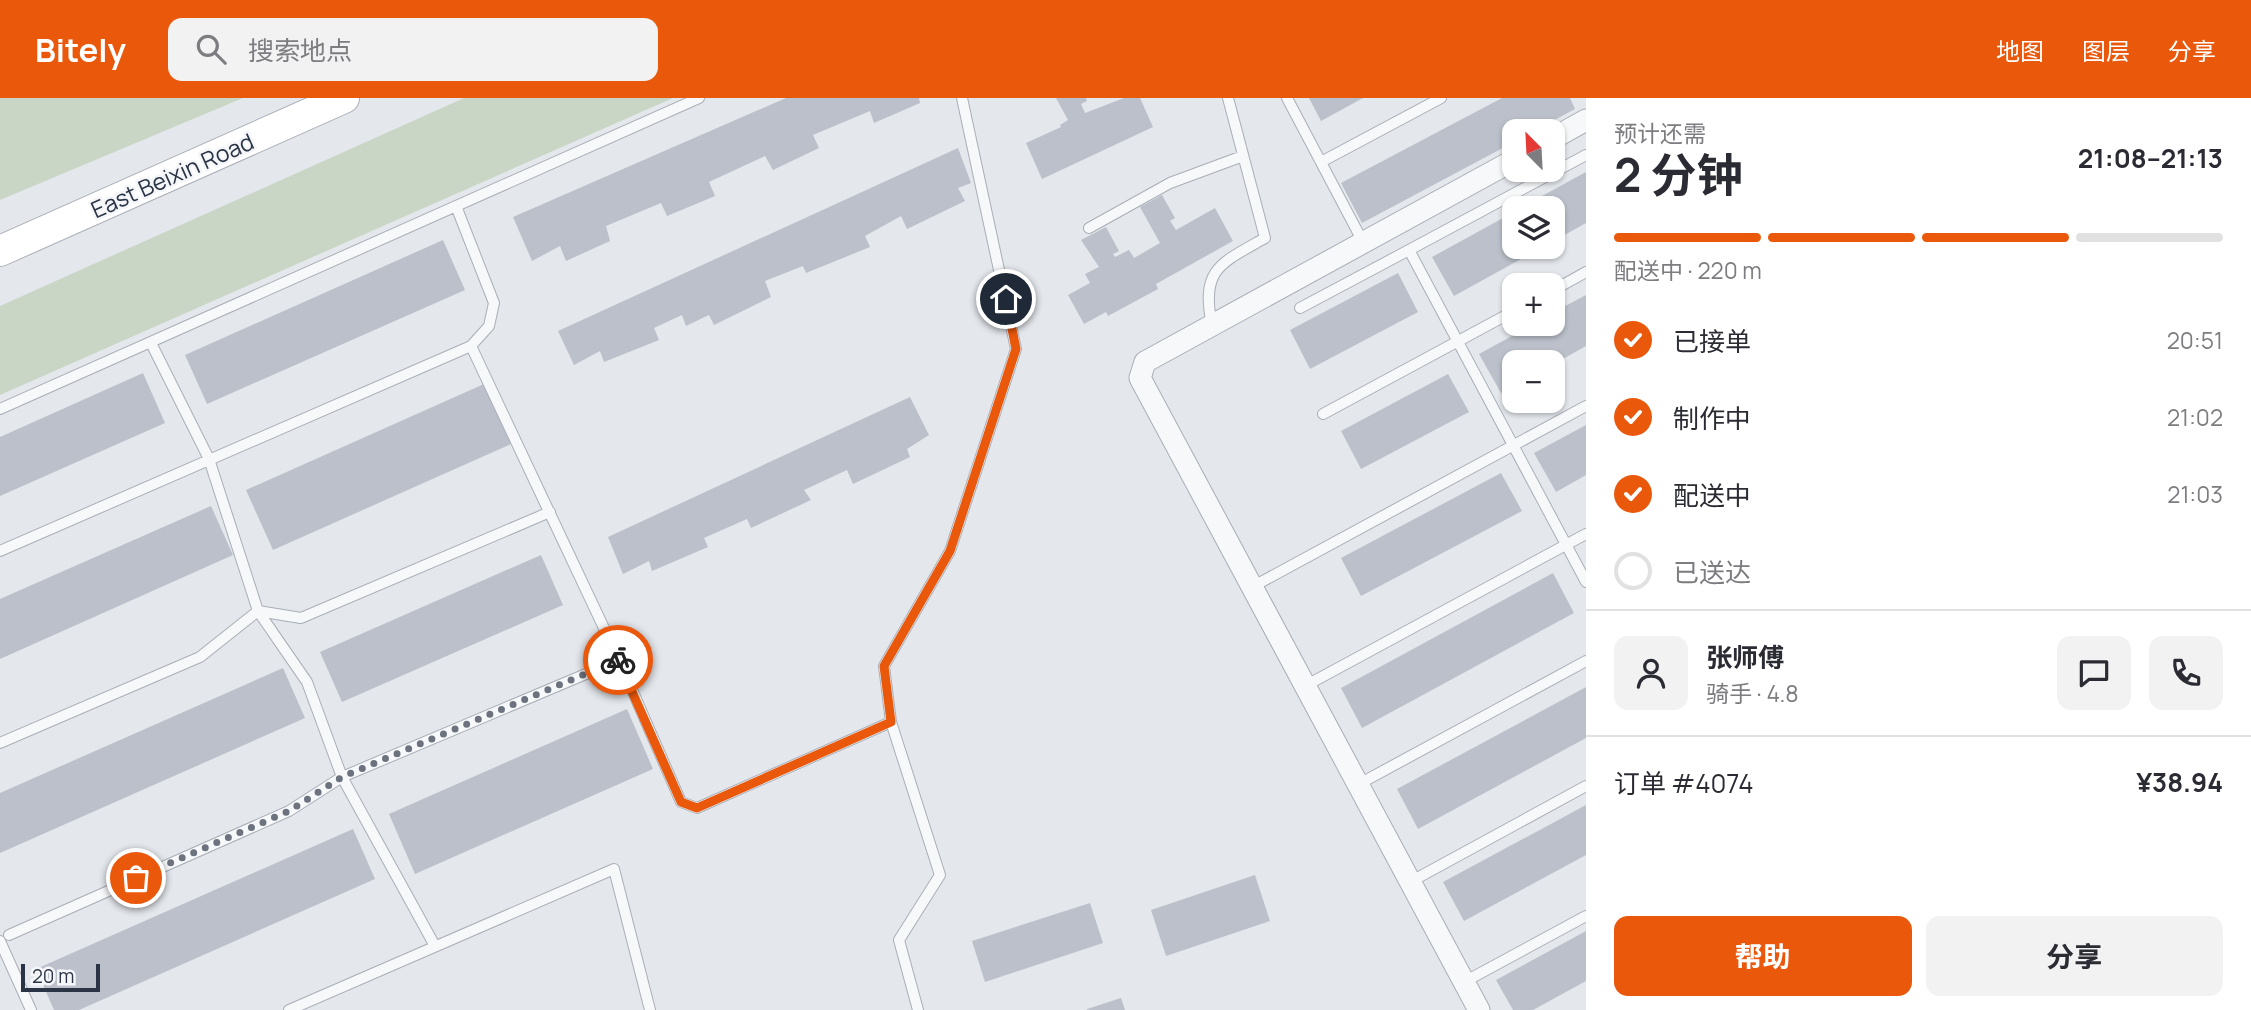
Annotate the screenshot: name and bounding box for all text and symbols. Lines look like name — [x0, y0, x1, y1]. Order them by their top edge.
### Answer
search box — [168, 18, 658, 81]
text: Bitely — [35, 27, 126, 72]
icon: search — [192, 30, 230, 68]
text: 搜索地点 — [248, 32, 352, 68]
text: 地图 — [1996, 34, 2044, 67]
text: 图层 — [2082, 34, 2130, 67]
text: 分享 — [2168, 34, 2216, 67]
text: 预计还需 — [1614, 117, 1706, 149]
north arrow — [1502, 119, 1564, 182]
map controls — [1502, 119, 1565, 413]
street label: East Beixin Road — [86, 125, 258, 225]
text: 21:08–21:13 — [2078, 140, 2223, 176]
text: 2 分钟 — [1614, 143, 1743, 206]
button: layers — [1502, 196, 1565, 259]
text: 配送中 · 220 m — [1614, 254, 1762, 286]
pin — [976, 269, 1036, 329]
button: + — [1502, 273, 1565, 336]
icon: home — [987, 280, 1025, 318]
icon: check — [1614, 321, 1652, 359]
text: 已接单 — [1673, 323, 1751, 359]
text: 20:51 — [2167, 324, 2223, 356]
button: − — [1502, 350, 1565, 413]
icon: check — [1614, 398, 1652, 436]
text: 制作中 — [1673, 400, 1751, 436]
text: 21:02 — [2167, 401, 2223, 433]
icon: check — [1614, 475, 1652, 513]
text: 配送中 — [1673, 477, 1751, 513]
text: 21:03 — [2167, 478, 2223, 510]
text: 已送达 — [1673, 554, 1751, 590]
courier — [583, 625, 653, 695]
button: person — [1614, 636, 1688, 710]
button: chat — [2057, 636, 2131, 710]
button: phone — [2149, 636, 2223, 710]
text: 张师傅 — [1706, 639, 1784, 675]
icon: bike — [599, 641, 637, 679]
text: 骑手 · 4.8 — [1706, 677, 1799, 709]
text: ¥38.94 — [2136, 764, 2223, 800]
text: 订单 #4074 — [1614, 765, 1754, 801]
pin — [106, 848, 166, 908]
icon: bag — [117, 859, 155, 897]
button: 帮助 — [1614, 916, 1912, 996]
button: 分享 — [1926, 916, 2223, 996]
scale bar — [21, 961, 100, 993]
text: 20 m — [32, 963, 74, 989]

